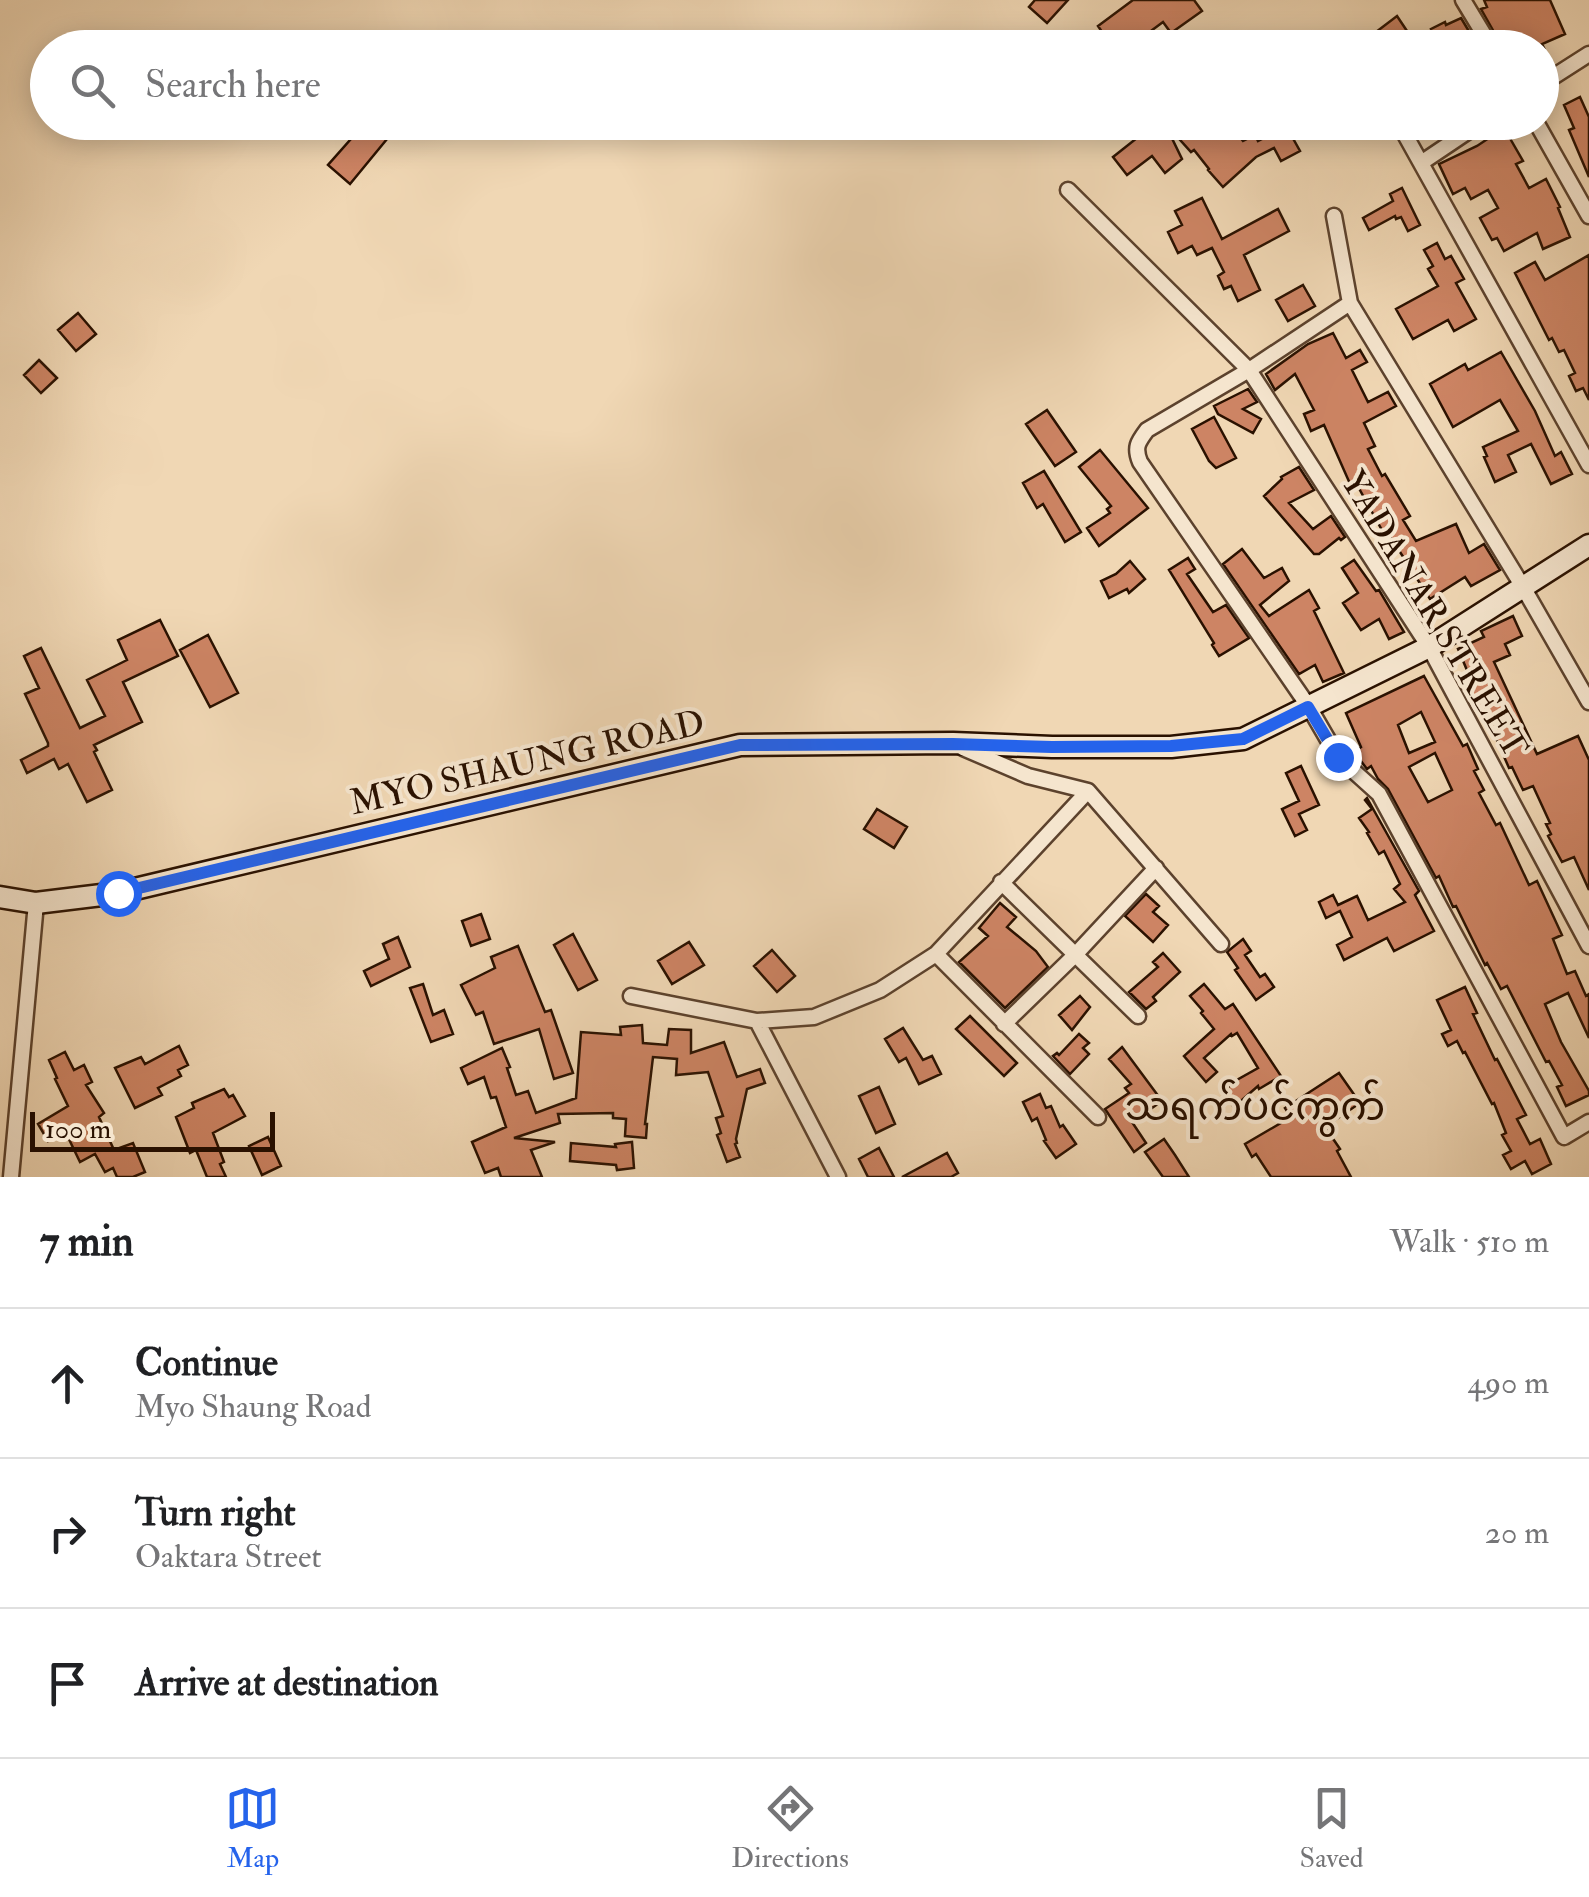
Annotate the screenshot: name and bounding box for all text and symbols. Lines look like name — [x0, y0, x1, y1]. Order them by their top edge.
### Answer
search box — [30, 30, 1559, 140]
icon: search — [65, 58, 120, 113]
text: Search here — [145, 61, 321, 109]
street label: YADANAR STREET — [1331, 463, 1537, 766]
street label: MYO SHAUNG ROAD — [346, 701, 709, 825]
route end — [1316, 735, 1362, 781]
route start — [96, 871, 142, 917]
district label: သရက်ပင်ကွက် — [1125, 1079, 1385, 1139]
scale bar — [30, 1107, 275, 1152]
text: 100 m — [45, 1112, 111, 1147]
text: 7 min — [40, 1216, 134, 1268]
text: Walk · 510 m — [1390, 1222, 1549, 1262]
text: Continue — [135, 1339, 278, 1387]
icon: ahead — [40, 1356, 95, 1411]
text: 490 m — [1467, 1363, 1549, 1403]
text: Myo Shaung Road — [135, 1387, 372, 1427]
text: Turn right — [135, 1489, 296, 1537]
icon: right — [40, 1506, 95, 1561]
text: 20 m — [1485, 1513, 1549, 1553]
text: Oaktara Street — [135, 1537, 322, 1577]
icon: arrive — [40, 1656, 95, 1711]
text: Arrive at destination — [135, 1659, 439, 1707]
tab: Map — [225, 1781, 280, 1876]
tab: Directions — [731, 1781, 849, 1876]
tab: Saved — [1300, 1781, 1364, 1876]

